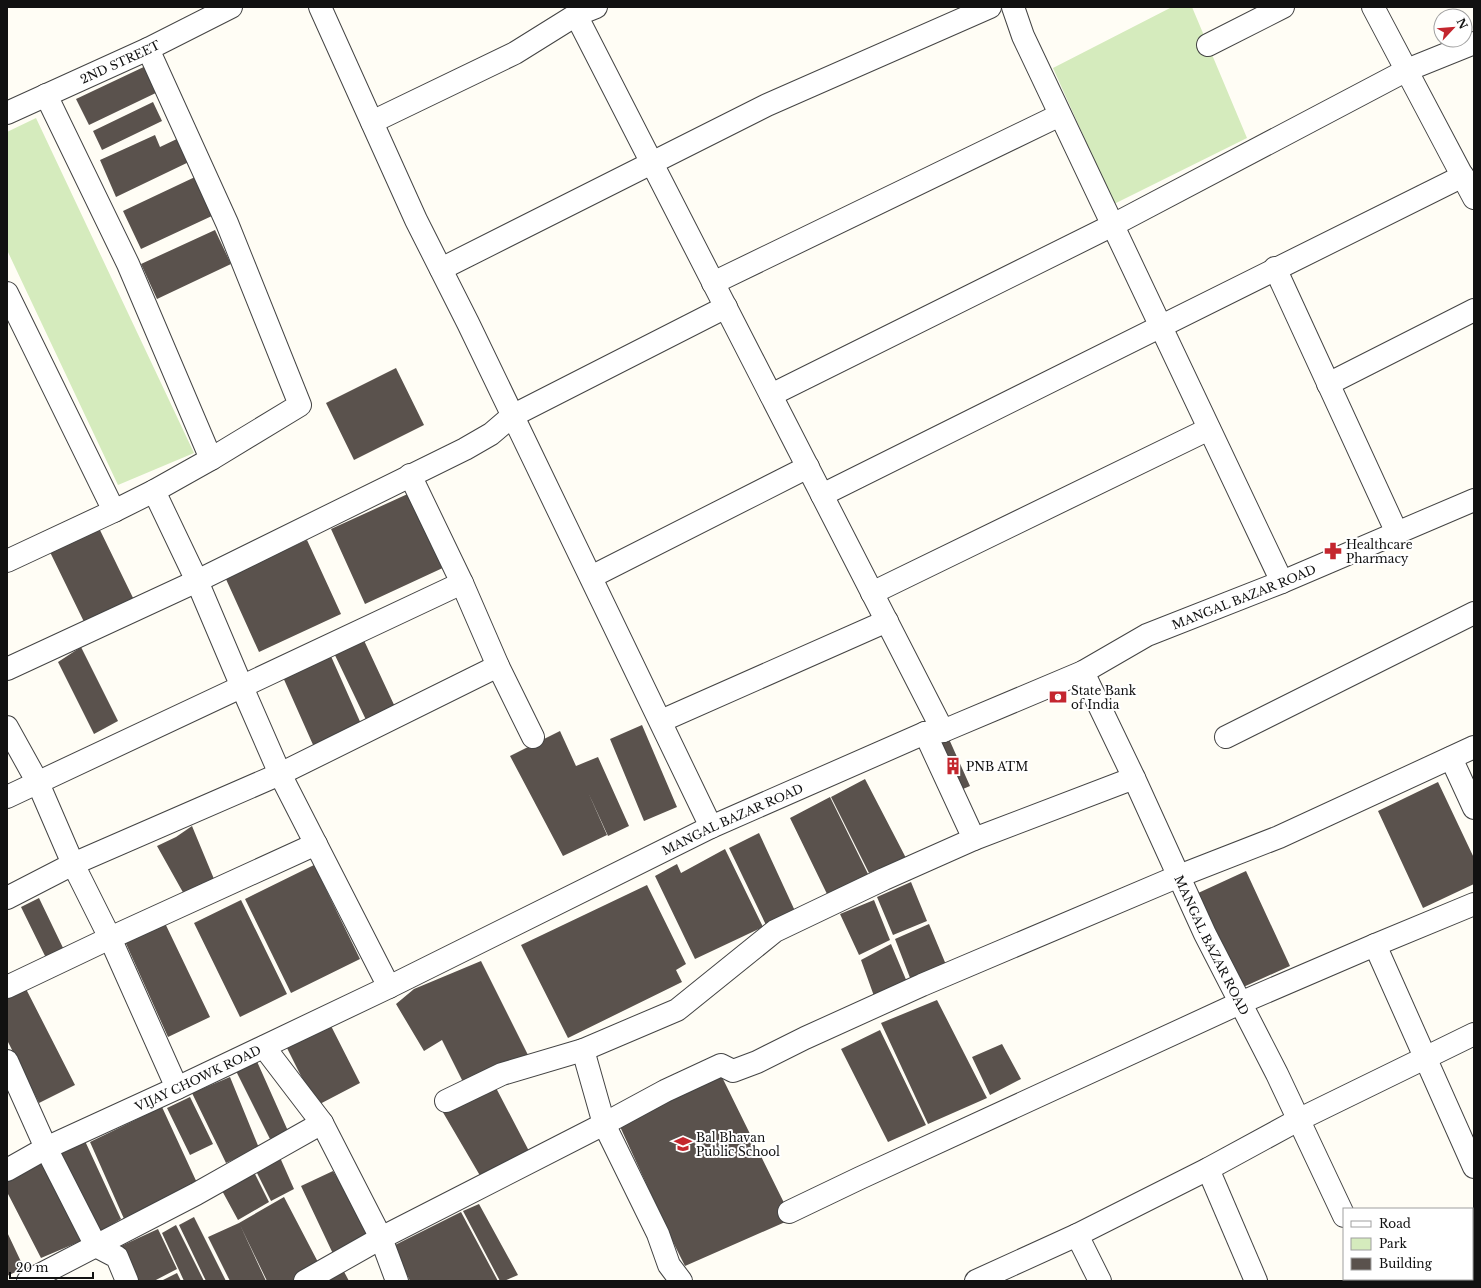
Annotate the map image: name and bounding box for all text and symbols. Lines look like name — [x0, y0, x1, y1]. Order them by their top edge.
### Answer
north arrow — [1433, 8, 1473, 48]
text: N — [1453, 16, 1471, 32]
street label: 2ND STREET — [78, 37, 163, 86]
place label: Healthcare Pharmacy — [1346, 537, 1413, 566]
pharmacy icon: Healthcare Pharmacy — [1323, 541, 1343, 561]
street label: MANGAL BAZAR ROAD — [1169, 561, 1318, 632]
place label: State Bank of India — [1071, 683, 1137, 712]
bank icon: State Bank of India — [1048, 687, 1068, 707]
building icon: PNB ATM — [943, 756, 963, 776]
place label: PNB ATM — [966, 759, 1028, 774]
street label: MANGAL BAZAR ROAD — [659, 780, 805, 858]
street label: MANGAL BAZAR ROAD — [1172, 873, 1253, 1017]
street label: VIJAY CHOWK ROAD — [131, 1042, 263, 1114]
place label: Bal Bhavan Public School — [696, 1130, 780, 1159]
school or university icon: Bal Bhavan Public School — [673, 1134, 693, 1154]
legend — [1343, 1208, 1473, 1280]
text: Road — [1379, 1216, 1411, 1231]
text: Park — [1379, 1236, 1407, 1251]
scale bar — [10, 1254, 93, 1280]
text: Building — [1379, 1256, 1433, 1271]
text: 20 m — [16, 1260, 48, 1275]

